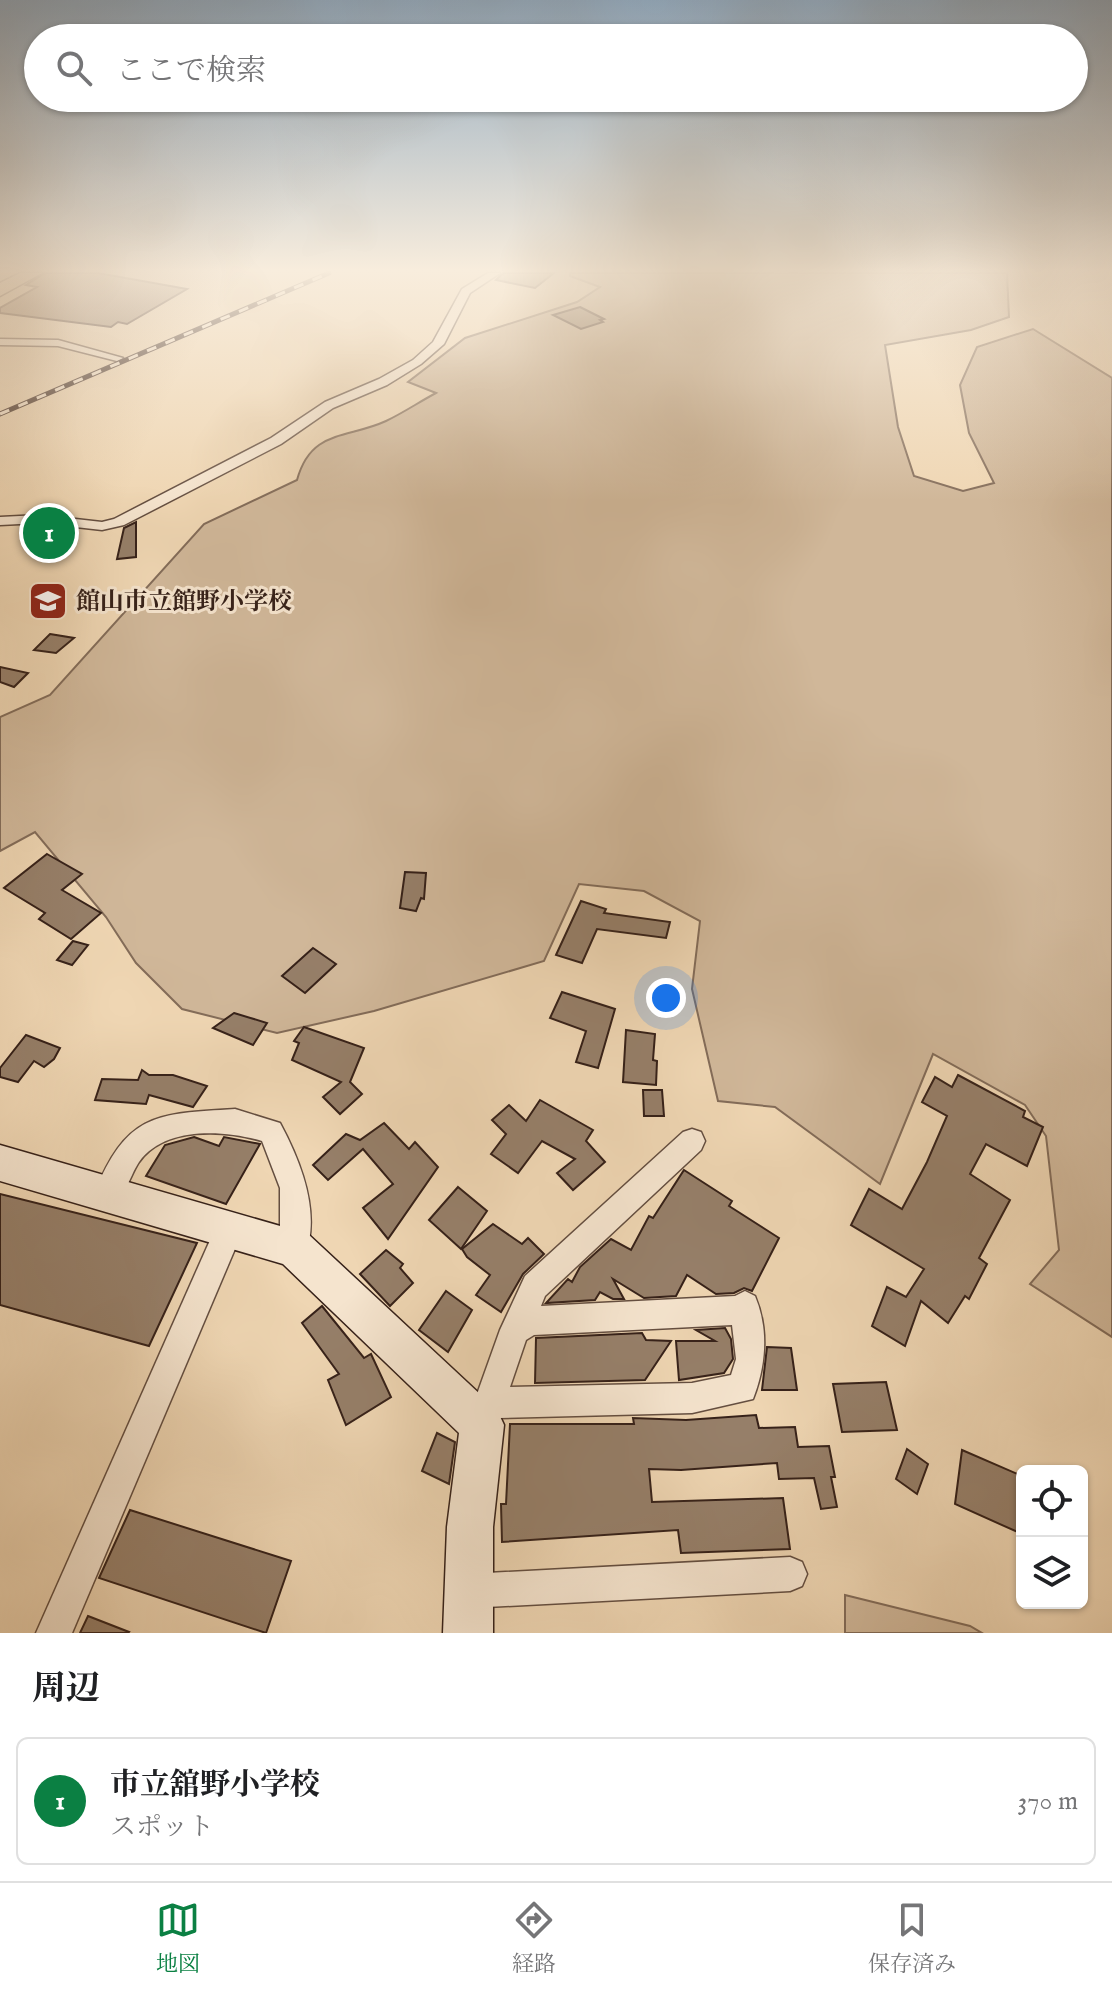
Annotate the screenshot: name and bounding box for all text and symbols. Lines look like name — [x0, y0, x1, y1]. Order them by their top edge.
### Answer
search box — [24, 24, 1088, 112]
icon: search — [52, 46, 96, 90]
text: ここで検索 — [116, 53, 266, 91]
pin: 1 — [23, 503, 75, 563]
school or university icon: 館山市立館野小学校 — [27, 580, 69, 622]
place label: 館山市立館野小学校 — [76, 587, 292, 618]
your location — [646, 978, 686, 1018]
map controls — [1016, 1465, 1088, 1609]
button: locate — [1016, 1465, 1088, 1537]
button: layers — [1016, 1537, 1088, 1609]
text: 周辺 — [32, 1668, 100, 1711]
text: 市立舘野小学校 — [110, 1767, 320, 1805]
text: 1 — [55, 1785, 65, 1818]
text: 370 m — [1018, 1785, 1078, 1818]
text: スポット — [110, 1811, 214, 1844]
tab: 地図 — [156, 1898, 200, 1979]
tab: 経路 — [512, 1898, 556, 1979]
tab: 保存済み — [868, 1898, 956, 1979]

